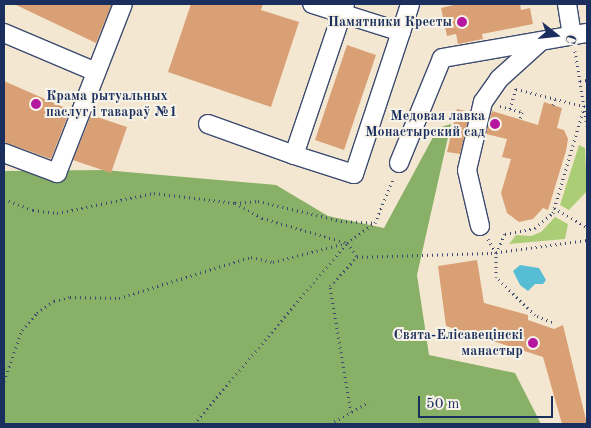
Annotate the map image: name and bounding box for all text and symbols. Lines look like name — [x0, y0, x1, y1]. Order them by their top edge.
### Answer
north arrow — [531, 10, 581, 60]
place label: Памятники Кресты — [328, 14, 452, 30]
marker: Памятники Кресты — [456, 16, 468, 28]
text: С — [562, 33, 578, 46]
place label: Крама рытуальных паслуг і тавараў №1 — [46, 88, 177, 120]
marker: Крама рытуальных паслуг і тавараў №1 — [30, 98, 42, 110]
place label: Медовая лавка Монастырский сад — [365, 108, 485, 140]
marker: Медовая лавка Монастырский сад — [489, 118, 501, 130]
place label: Свята-Елісавецінскі манастыр — [394, 327, 523, 360]
marker: Свята-Елісавецінскі манастыр — [527, 337, 539, 349]
scale bar — [421, 386, 556, 418]
text: 50 m — [426, 397, 460, 412]

